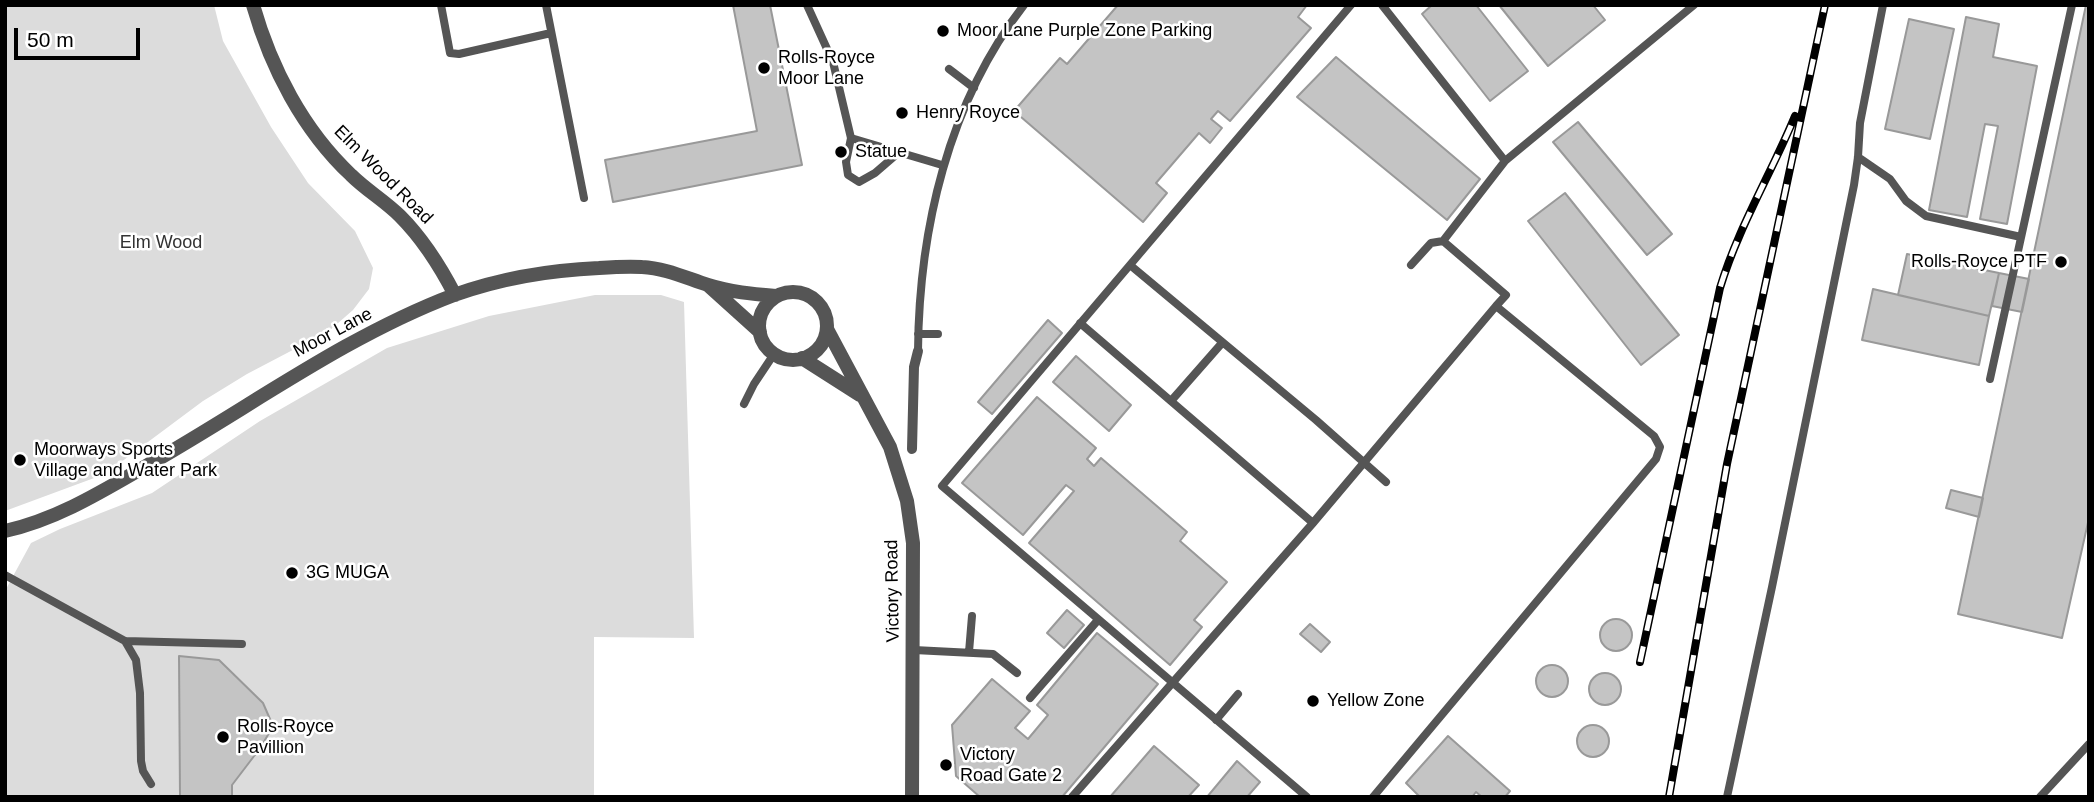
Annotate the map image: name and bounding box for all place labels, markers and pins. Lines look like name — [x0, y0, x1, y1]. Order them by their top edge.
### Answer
place label: Moor Lane Purple Zone Parking — [957, 20, 1212, 42]
marker: Moor Lane Purple Zone Parking — [935, 23, 951, 39]
place label: Rolls-Royce Moor Lane — [778, 47, 875, 90]
marker: Rolls-Royce Moor Lane — [756, 60, 772, 76]
place label: Henry Royce — [916, 102, 1020, 124]
marker: Henry Royce — [894, 105, 910, 121]
place label: Statue — [855, 141, 907, 163]
marker: Statue — [833, 144, 849, 160]
place label: Rolls-Royce PTF — [1911, 251, 2047, 273]
marker: Rolls-Royce PTF — [2053, 254, 2069, 270]
place label: Moorways Sports Village and Water Park — [34, 439, 217, 482]
marker: Moorways Sports Village and Water Park — [12, 452, 28, 468]
place label: 3G MUGA — [306, 562, 389, 584]
marker: 3G MUGA — [284, 565, 300, 581]
place label: Yellow Zone — [1327, 690, 1424, 712]
marker: Yellow Zone — [1305, 693, 1321, 709]
place label: Rolls-Royce Pavillion — [237, 716, 334, 758]
marker: Rolls-Royce Pavillion — [215, 729, 231, 745]
place label: Victory Road Gate 2 — [960, 744, 1062, 786]
marker: Victory Road Gate 2 — [938, 757, 954, 773]

